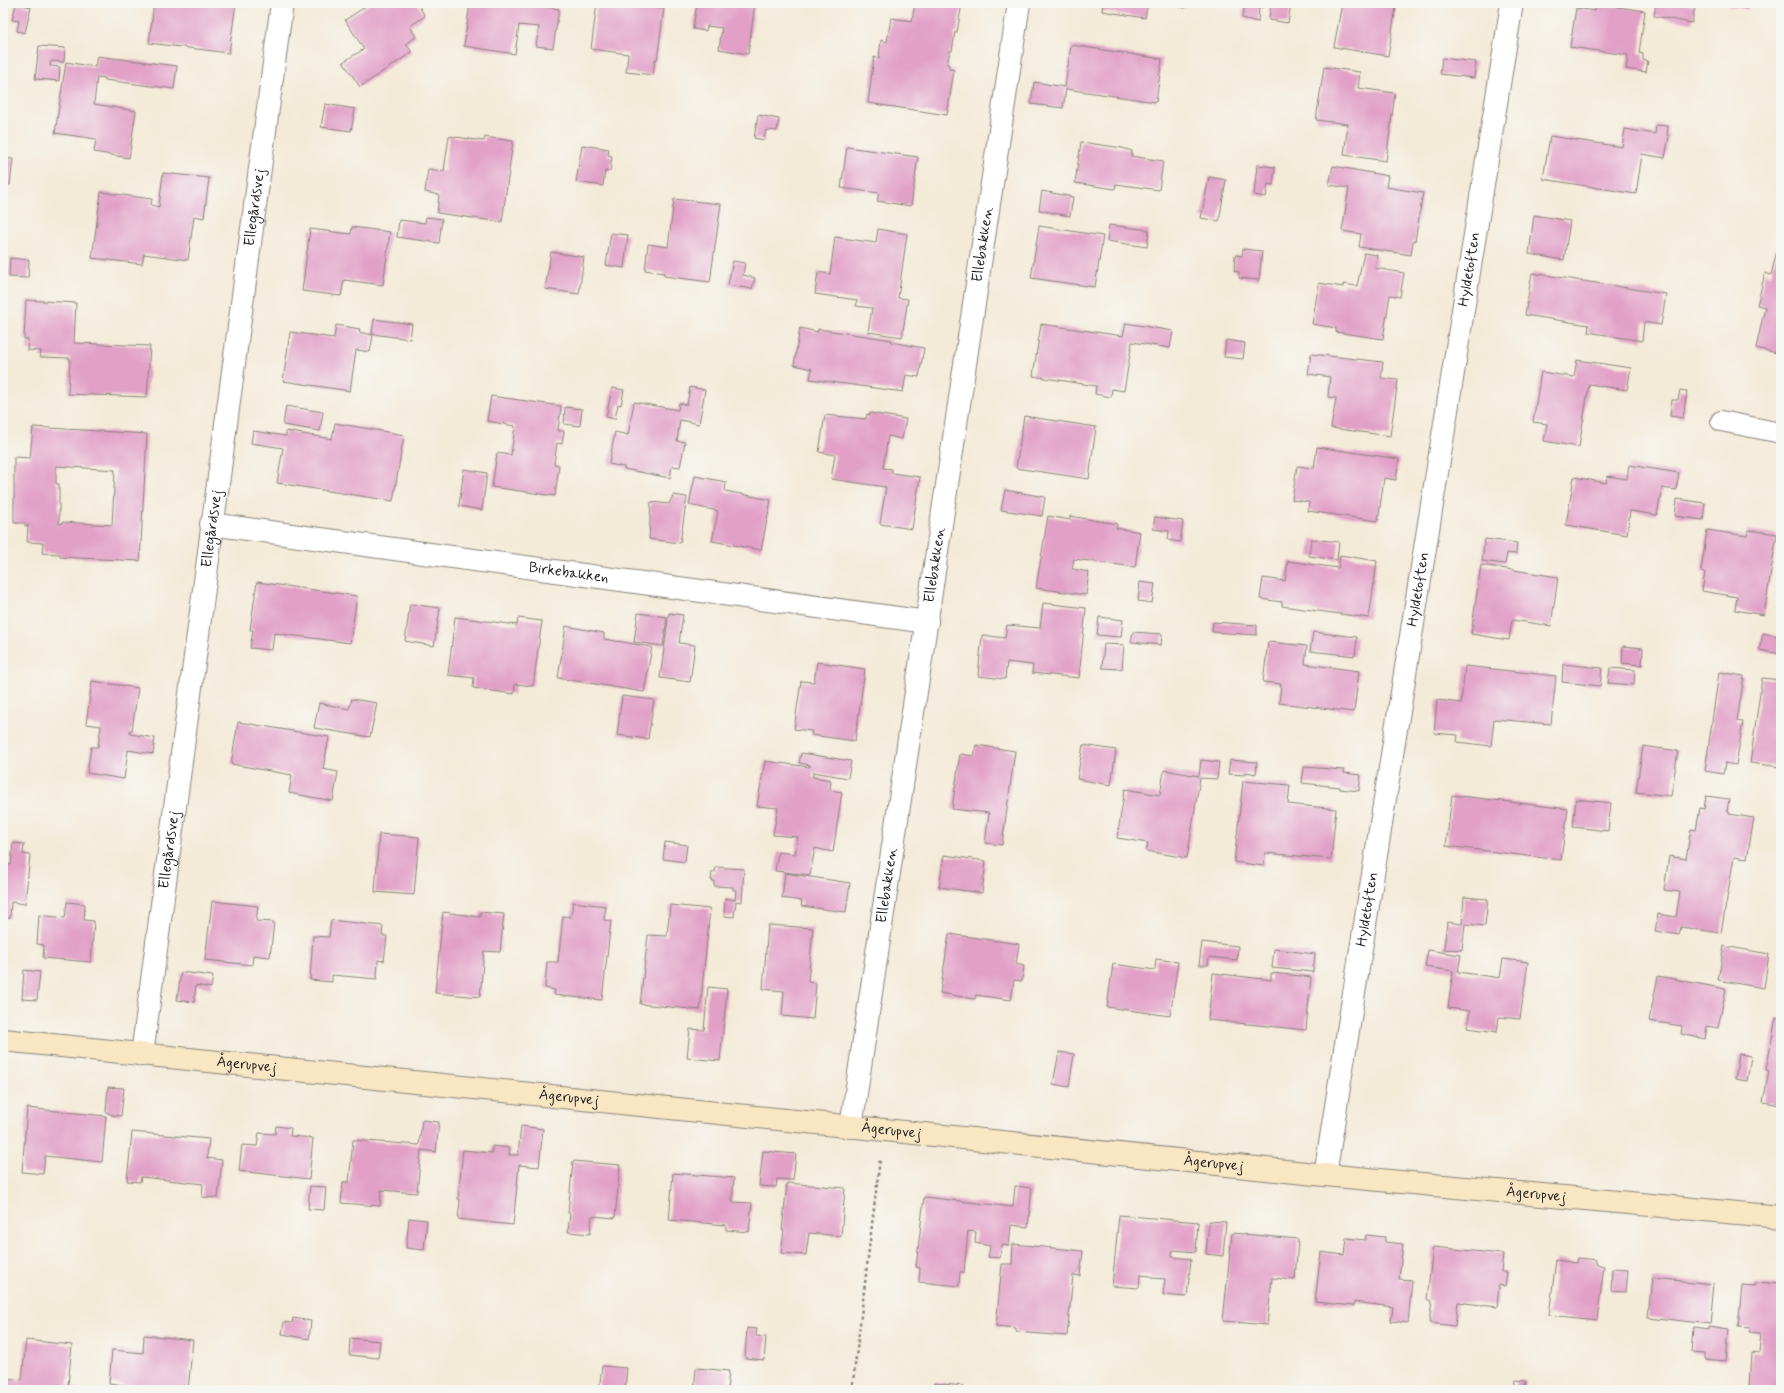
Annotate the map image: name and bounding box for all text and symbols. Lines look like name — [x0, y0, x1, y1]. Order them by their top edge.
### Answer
street label: Ellegårdsvej — [240, 167, 270, 248]
street label: Ellebakken — [967, 206, 998, 284]
street label: Hyldetoften — [1454, 231, 1485, 308]
street label: Ellegårdsvej — [197, 489, 227, 569]
street label: Ellebakken — [919, 526, 950, 604]
street label: Hyldetoften — [1403, 551, 1434, 628]
street label: Birkebakken — [527, 558, 610, 588]
street label: Ellegårdsvej — [154, 810, 184, 890]
street label: Ellebakken — [872, 847, 903, 925]
street label: Hyldetoften — [1352, 871, 1383, 948]
street label: Ågerupvej — [216, 1051, 278, 1078]
street label: Ågerupvej — [538, 1084, 600, 1111]
street label: Ågerupvej — [860, 1117, 922, 1144]
street label: Ågerupvej — [1183, 1150, 1245, 1177]
street label: Ågerupvej — [1505, 1181, 1567, 1207]

